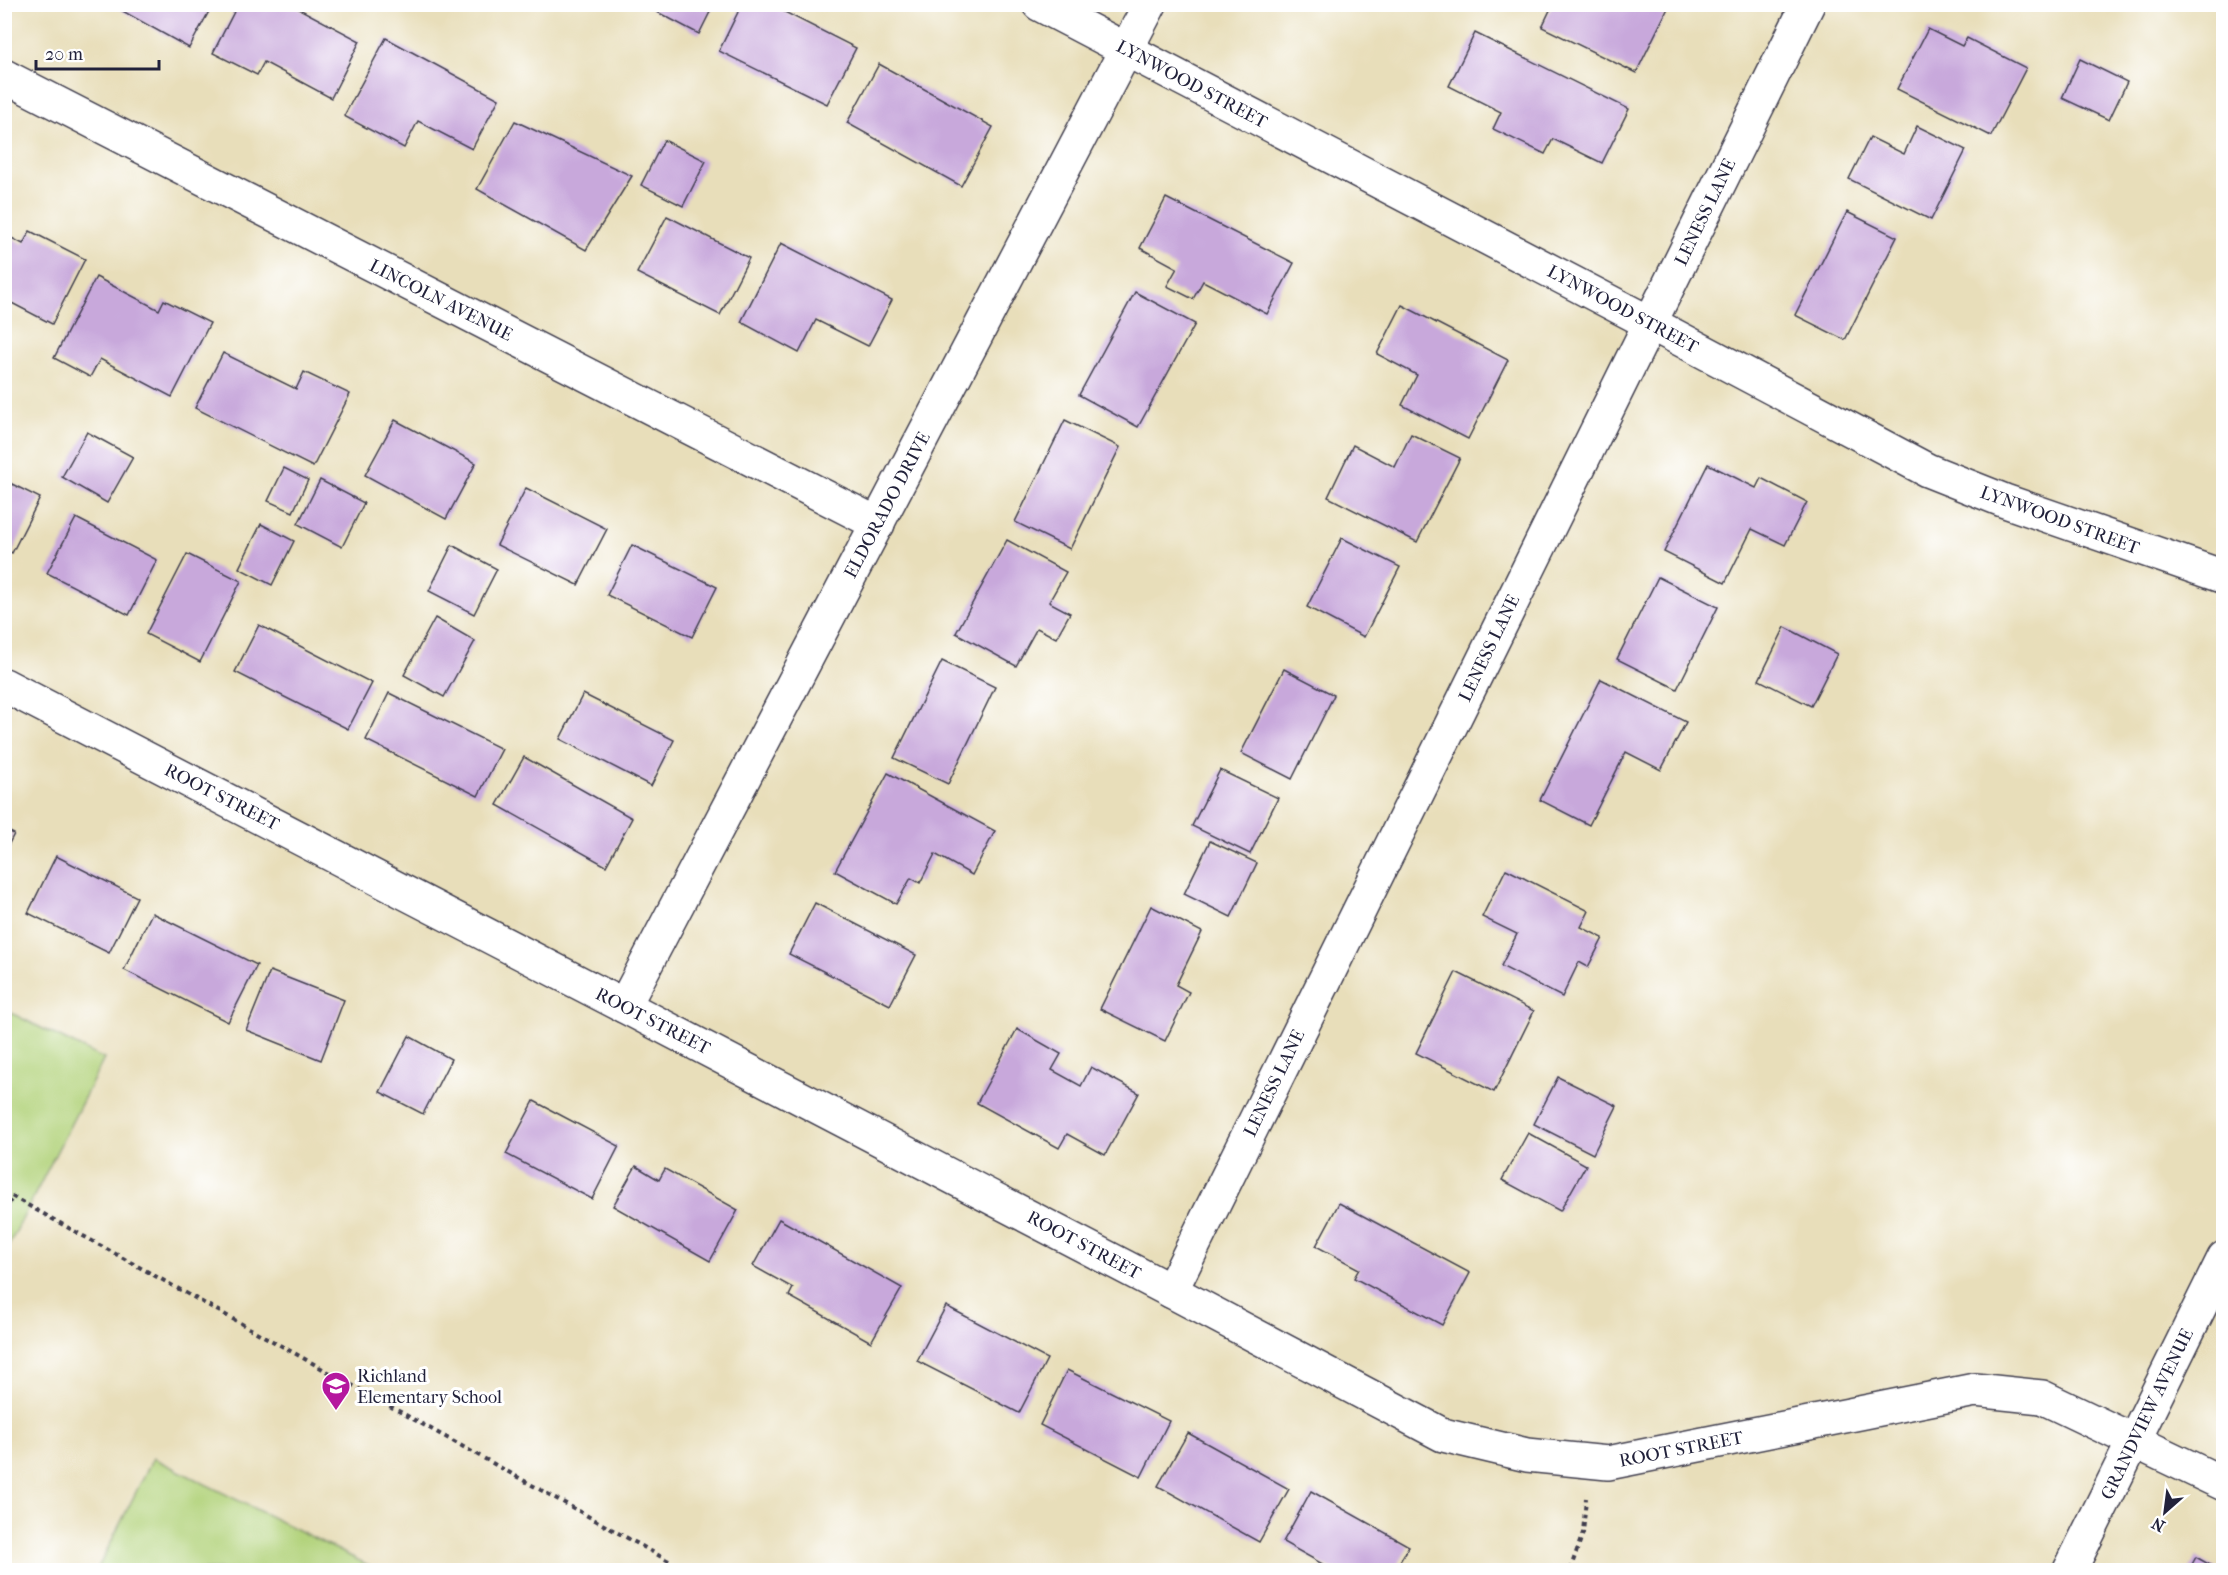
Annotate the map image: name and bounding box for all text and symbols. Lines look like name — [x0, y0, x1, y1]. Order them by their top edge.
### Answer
scale bar — [36, 33, 159, 71]
street label: LYNWOOD STREET — [1113, 36, 1272, 133]
text: 20 m — [45, 44, 83, 65]
street label: LENESS LANE — [1671, 155, 1740, 269]
street label: LINCOLN AVENUE — [366, 255, 516, 346]
street label: LYNWOOD STREET — [1544, 261, 1703, 358]
street label: ELDORADO DRIVE — [840, 429, 935, 582]
street label: LYNWOOD STREET — [1977, 482, 2143, 559]
street label: LENESS LANE — [1455, 591, 1524, 705]
street label: ROOT STREET — [161, 760, 283, 836]
street label: ROOT STREET — [592, 984, 714, 1060]
street label: LENESS LANE — [1240, 1026, 1309, 1140]
street label: ROOT STREET — [1023, 1207, 1145, 1285]
street label: GRANDVIEW AVENUE — [2097, 1325, 2198, 1503]
place label: Richland Elementary School — [357, 1366, 502, 1408]
school or university icon: Richland Elementary School — [320, 1370, 352, 1412]
street label: ROOT STREET — [1617, 1427, 1746, 1472]
north arrow — [2135, 1482, 2195, 1542]
text: N — [2148, 1513, 2168, 1536]

